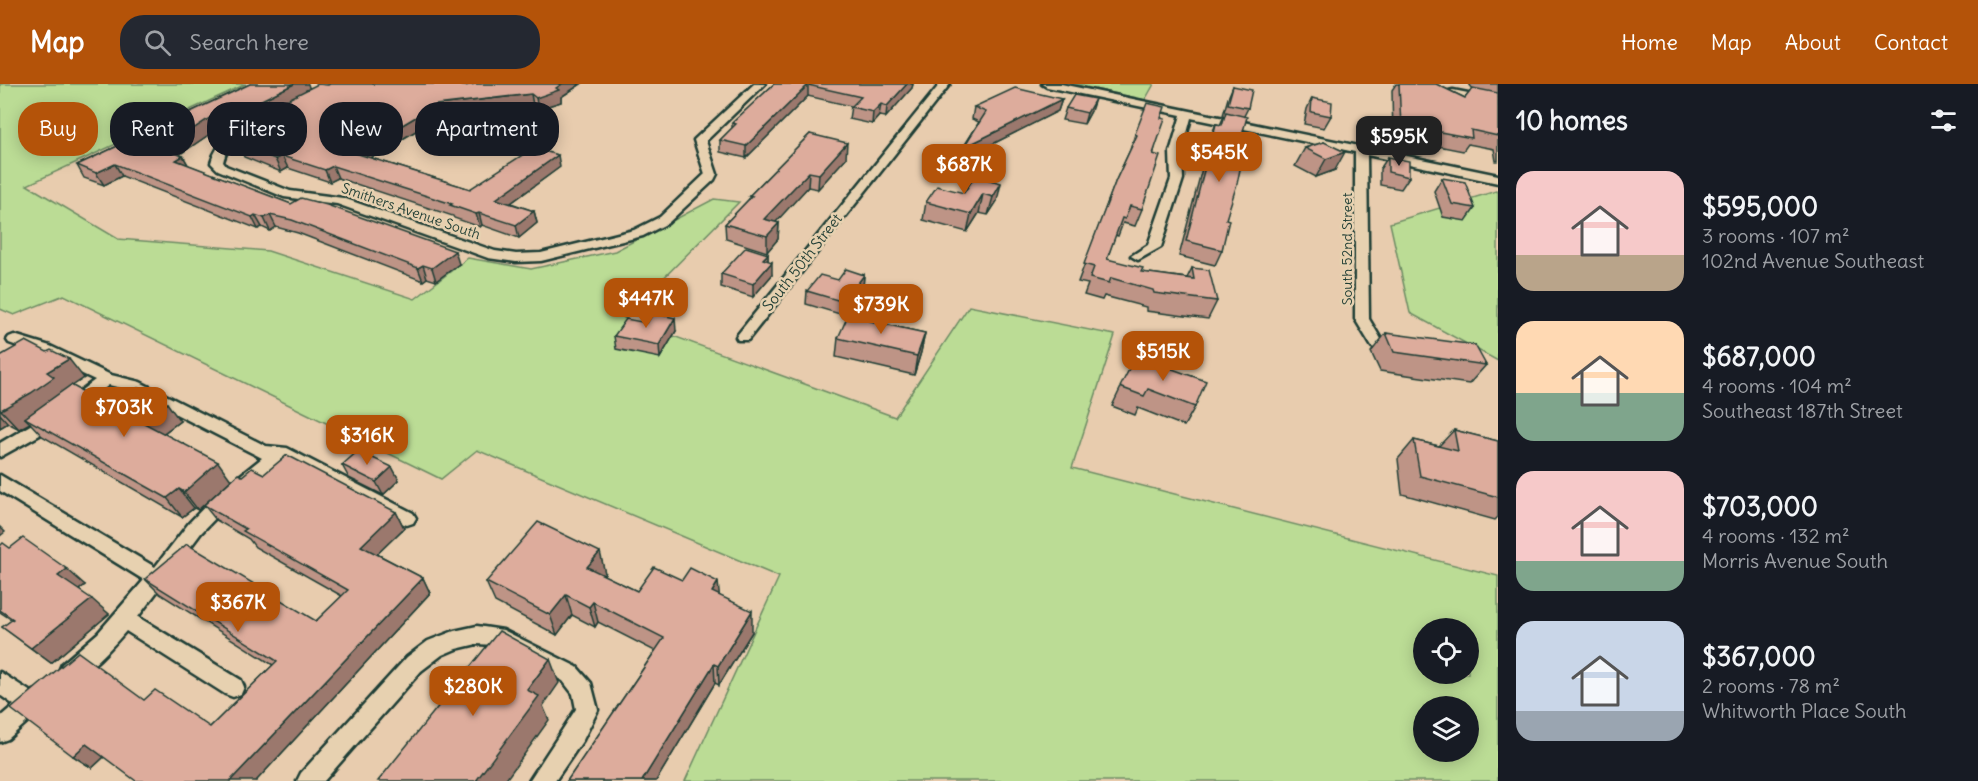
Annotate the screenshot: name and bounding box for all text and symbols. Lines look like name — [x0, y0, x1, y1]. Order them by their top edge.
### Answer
search box — [120, 15, 540, 69]
text: Map — [30, 24, 84, 60]
icon: search — [141, 26, 174, 59]
text: Search here — [189, 28, 309, 56]
text: Home — [1621, 29, 1678, 56]
text: Map — [1711, 29, 1752, 56]
text: About — [1785, 29, 1841, 56]
text: Contact — [1874, 29, 1948, 56]
chip: Buy — [18, 102, 98, 156]
chip: Rent — [110, 102, 195, 156]
chip: Filters — [207, 102, 307, 156]
chip: New — [319, 102, 403, 156]
chip: Apartment — [415, 102, 559, 156]
text: 10 homes — [1516, 104, 1628, 137]
icon: filters — [1927, 104, 1960, 137]
pin: $595K — [1357, 116, 1441, 167]
text: $595K — [1370, 123, 1428, 148]
pin: $545K — [1177, 132, 1261, 183]
text: $545K — [1190, 139, 1248, 164]
pin: $687K — [922, 144, 1006, 195]
text: $687K — [936, 151, 992, 176]
street label: Smithers Avenue South — [339, 179, 483, 243]
text: $595,000 — [1702, 190, 1818, 223]
street label: South 52nd Street — [1338, 192, 1356, 305]
icon: home — [1564, 195, 1636, 267]
street label: South 50th Street — [758, 209, 846, 315]
text: 3 rooms · 107 m² — [1702, 223, 1850, 248]
text: 102nd Avenue Southeast — [1702, 248, 1924, 273]
pin: $447K — [604, 278, 688, 329]
pin: $739K — [839, 284, 923, 335]
text: $447K — [618, 285, 674, 310]
text: $739K — [853, 291, 909, 316]
pin: $515K — [1121, 331, 1205, 382]
text: $515K — [1136, 338, 1190, 363]
text: $687,000 — [1702, 340, 1816, 373]
icon: home — [1564, 345, 1636, 417]
text: 4 rooms · 104 m² — [1702, 373, 1852, 398]
pin: $703K — [82, 387, 166, 438]
text: $703K — [95, 394, 153, 419]
text: Southeast 187th Street — [1702, 398, 1903, 423]
pin: $316K — [325, 415, 409, 466]
text: $316K — [340, 422, 394, 447]
text: $703,000 — [1702, 490, 1818, 523]
icon: home — [1564, 495, 1636, 567]
text: 4 rooms · 132 m² — [1702, 523, 1849, 548]
text: Morris Avenue South — [1702, 548, 1888, 573]
pin: $367K — [196, 582, 280, 633]
text: $367K — [210, 589, 266, 614]
map controls — [1413, 618, 1479, 762]
button: locate — [1413, 618, 1479, 684]
text: $367,000 — [1702, 640, 1816, 673]
icon: home — [1564, 645, 1636, 717]
pin: $280K — [431, 666, 515, 717]
text: $280K — [443, 673, 503, 698]
text: 2 rooms · 78 m² — [1702, 673, 1840, 698]
button: layers — [1413, 696, 1479, 762]
text: Whitworth Place South — [1702, 698, 1907, 723]

